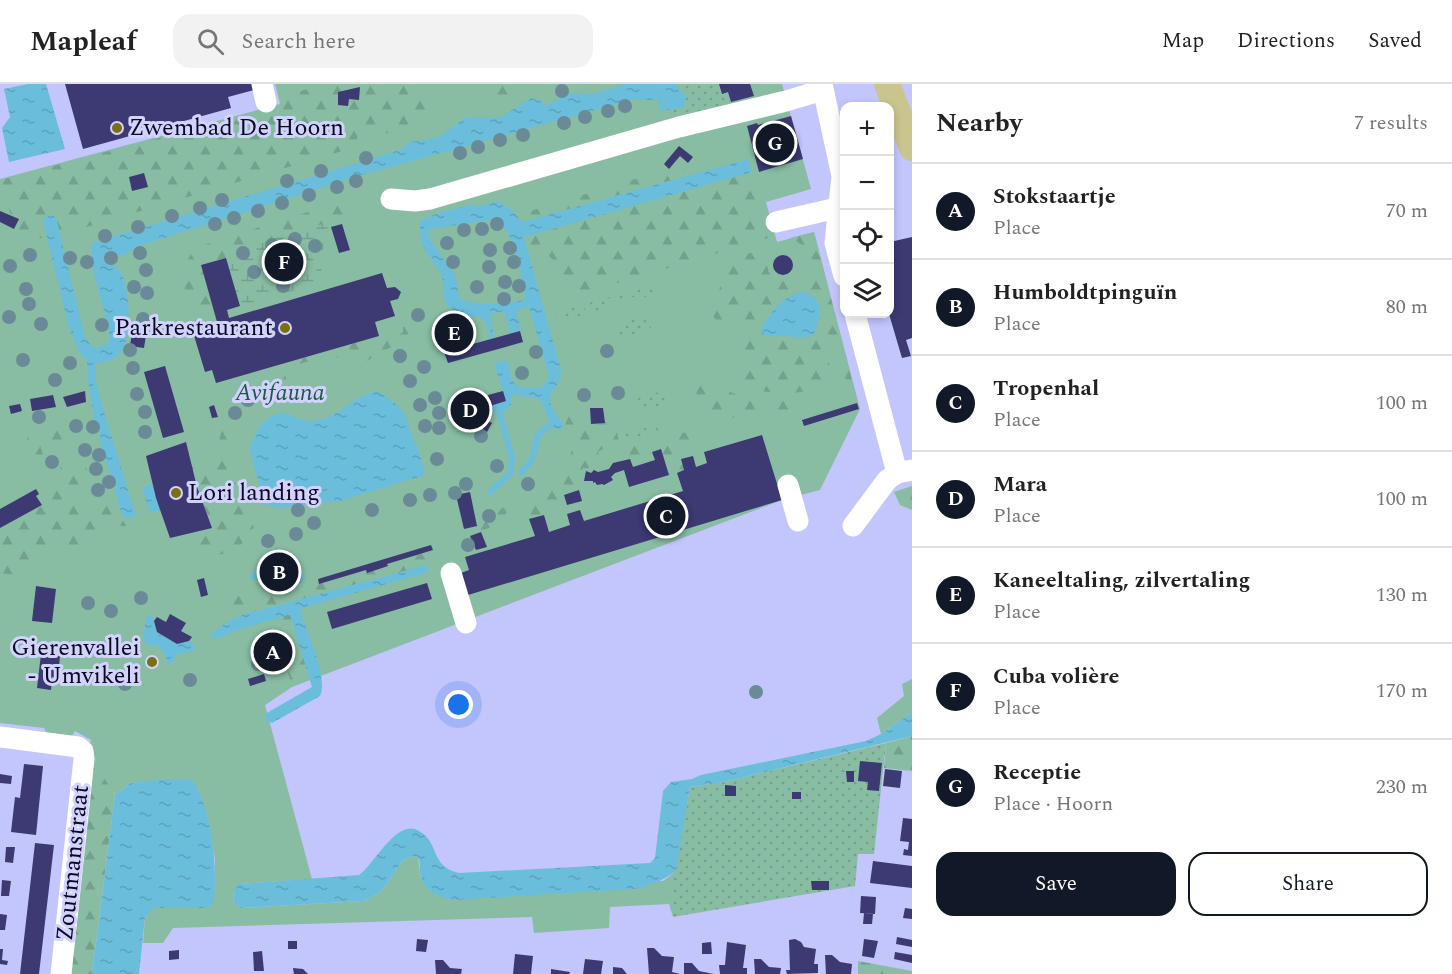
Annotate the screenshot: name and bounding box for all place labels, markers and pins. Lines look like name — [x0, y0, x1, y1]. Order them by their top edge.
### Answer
place label: Zwembad De Hoorn — [129, 110, 344, 146]
pin: G — [756, 120, 794, 166]
marker: Zwembad De Hoorn — [110, 121, 124, 135]
pin: F — [264, 240, 304, 285]
place label: Parkrestaurant — [115, 310, 273, 346]
pin: E — [434, 310, 474, 356]
marker: Parkrestaurant — [278, 321, 292, 335]
pin: D — [450, 388, 490, 432]
place label: Lori landing — [188, 475, 320, 511]
marker: Lori landing — [169, 486, 183, 500]
pin: C — [646, 494, 686, 538]
pin: B — [260, 550, 298, 594]
place label: Gierenvallei - Umvikeli — [11, 630, 140, 694]
pin: A — [254, 630, 292, 674]
marker: Gierenvallei - Umvikeli — [145, 655, 159, 669]

